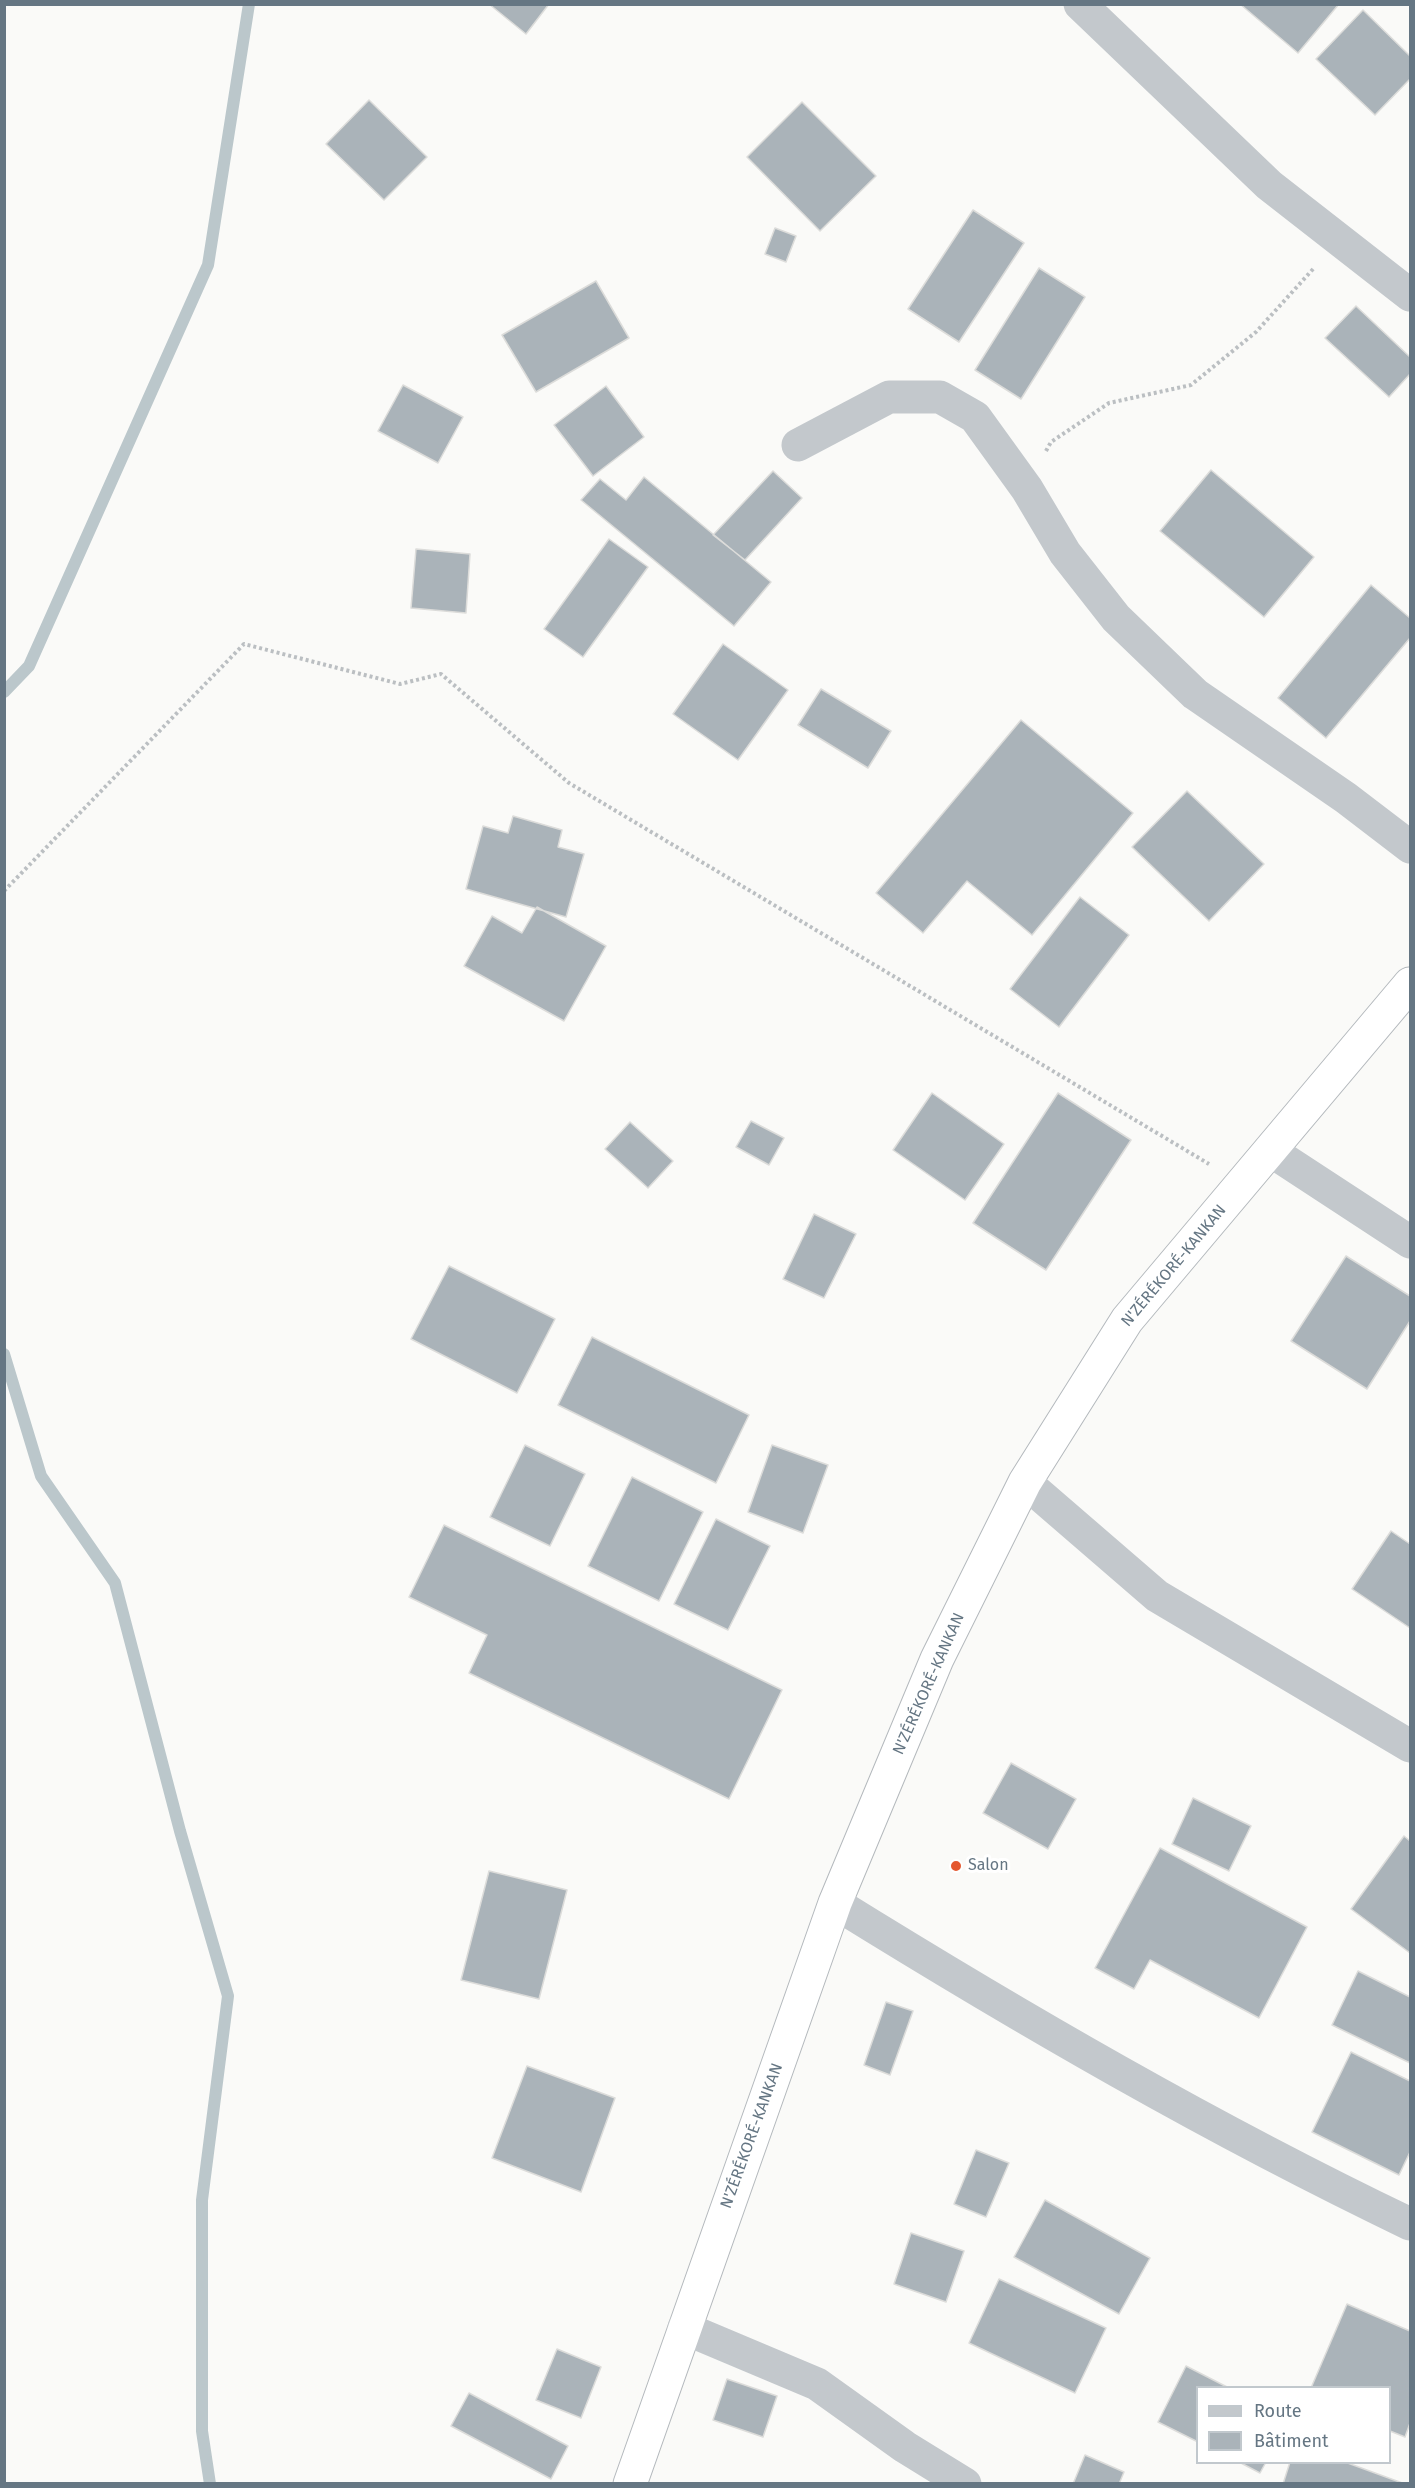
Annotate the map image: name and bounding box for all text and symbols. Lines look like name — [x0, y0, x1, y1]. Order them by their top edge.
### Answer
street label: N'ZÉRÉKORÉ-KANKAN — [1117, 1201, 1231, 1331]
street label: N'ZÉRÉKORÉ-KANKAN — [889, 1610, 969, 1758]
place label: Salon — [968, 1856, 1009, 1876]
marker: Salon — [949, 1859, 963, 1873]
street label: N'ZÉRÉKORÉ-KANKAN — [717, 2061, 787, 2211]
legend — [1196, 2386, 1391, 2464]
text: Route — [1254, 2400, 1302, 2422]
text: Bâtiment — [1254, 2430, 1329, 2452]

